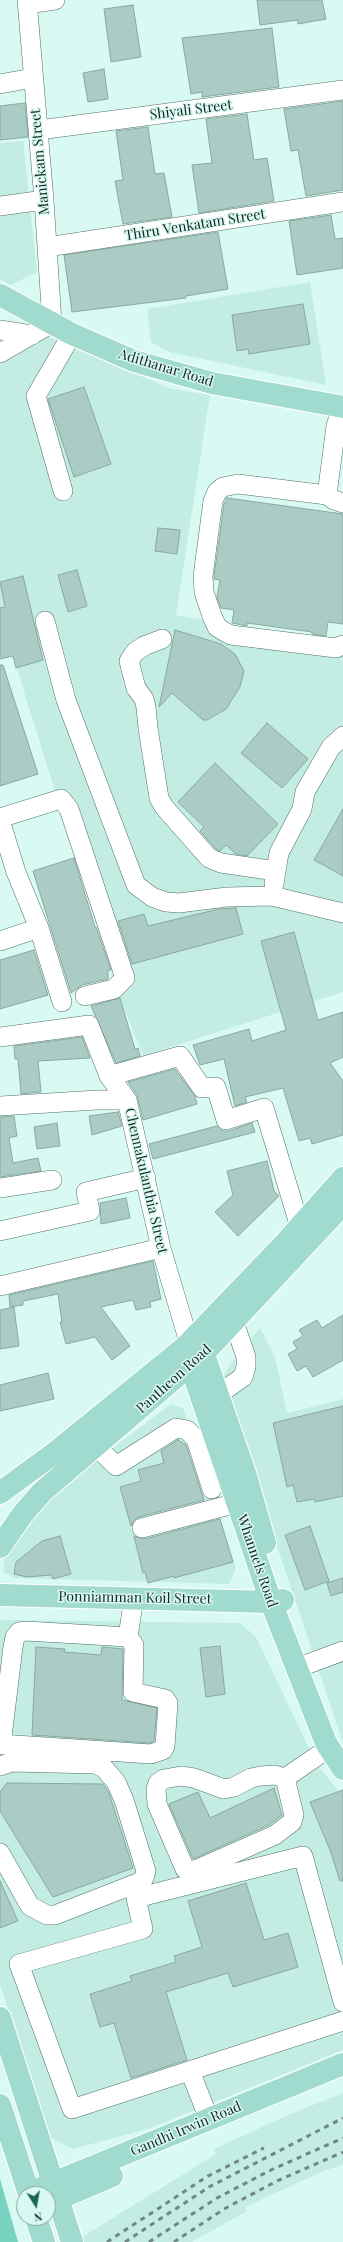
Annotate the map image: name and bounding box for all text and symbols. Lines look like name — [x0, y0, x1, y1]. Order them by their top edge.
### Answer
street label: Shiyali Street — [149, 97, 233, 123]
street label: Manickam Street — [27, 108, 53, 216]
street label: Thiru Venkatam Street — [123, 206, 267, 244]
street label: Adithanar Road — [117, 346, 215, 390]
street label: Chennakulanthia Street — [121, 1106, 171, 1256]
street label: Pantheon Road — [133, 1341, 215, 1417]
street label: Whannels Road — [233, 1512, 281, 1610]
street label: Ponniamman Koil Street — [58, 1588, 212, 1608]
street label: Gandhi Irwin Road — [128, 2098, 244, 2160]
north arrow — [16, 2186, 56, 2226]
text: N — [33, 2209, 44, 2225]

